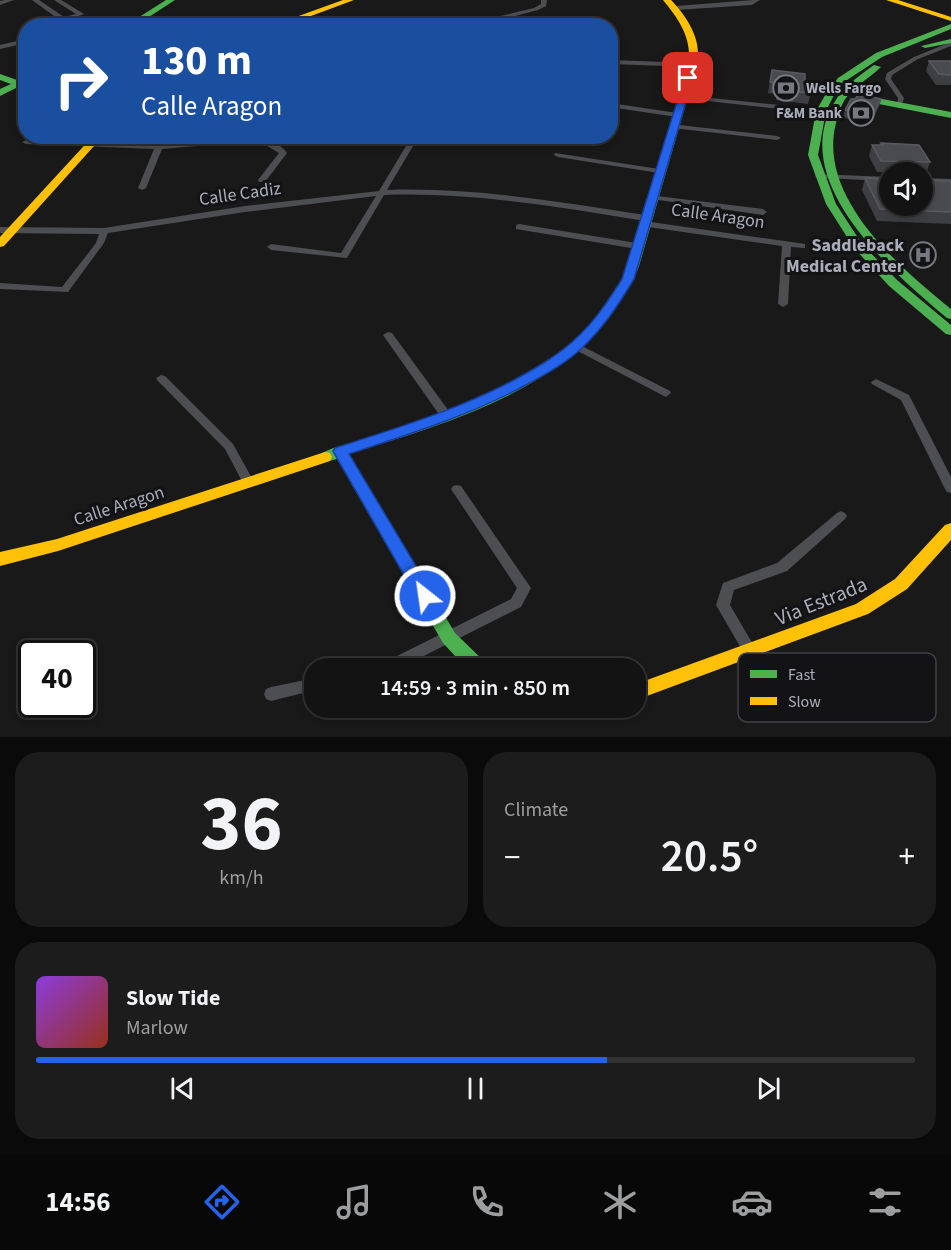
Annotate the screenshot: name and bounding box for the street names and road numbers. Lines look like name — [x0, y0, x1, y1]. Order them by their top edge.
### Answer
street label: Calle Cadiz — [197, 176, 283, 212]
street label: Calle Aragon — [670, 197, 766, 235]
street label: Calle Aragon — [70, 480, 168, 532]
street label: Via Estrada — [770, 569, 872, 633]

